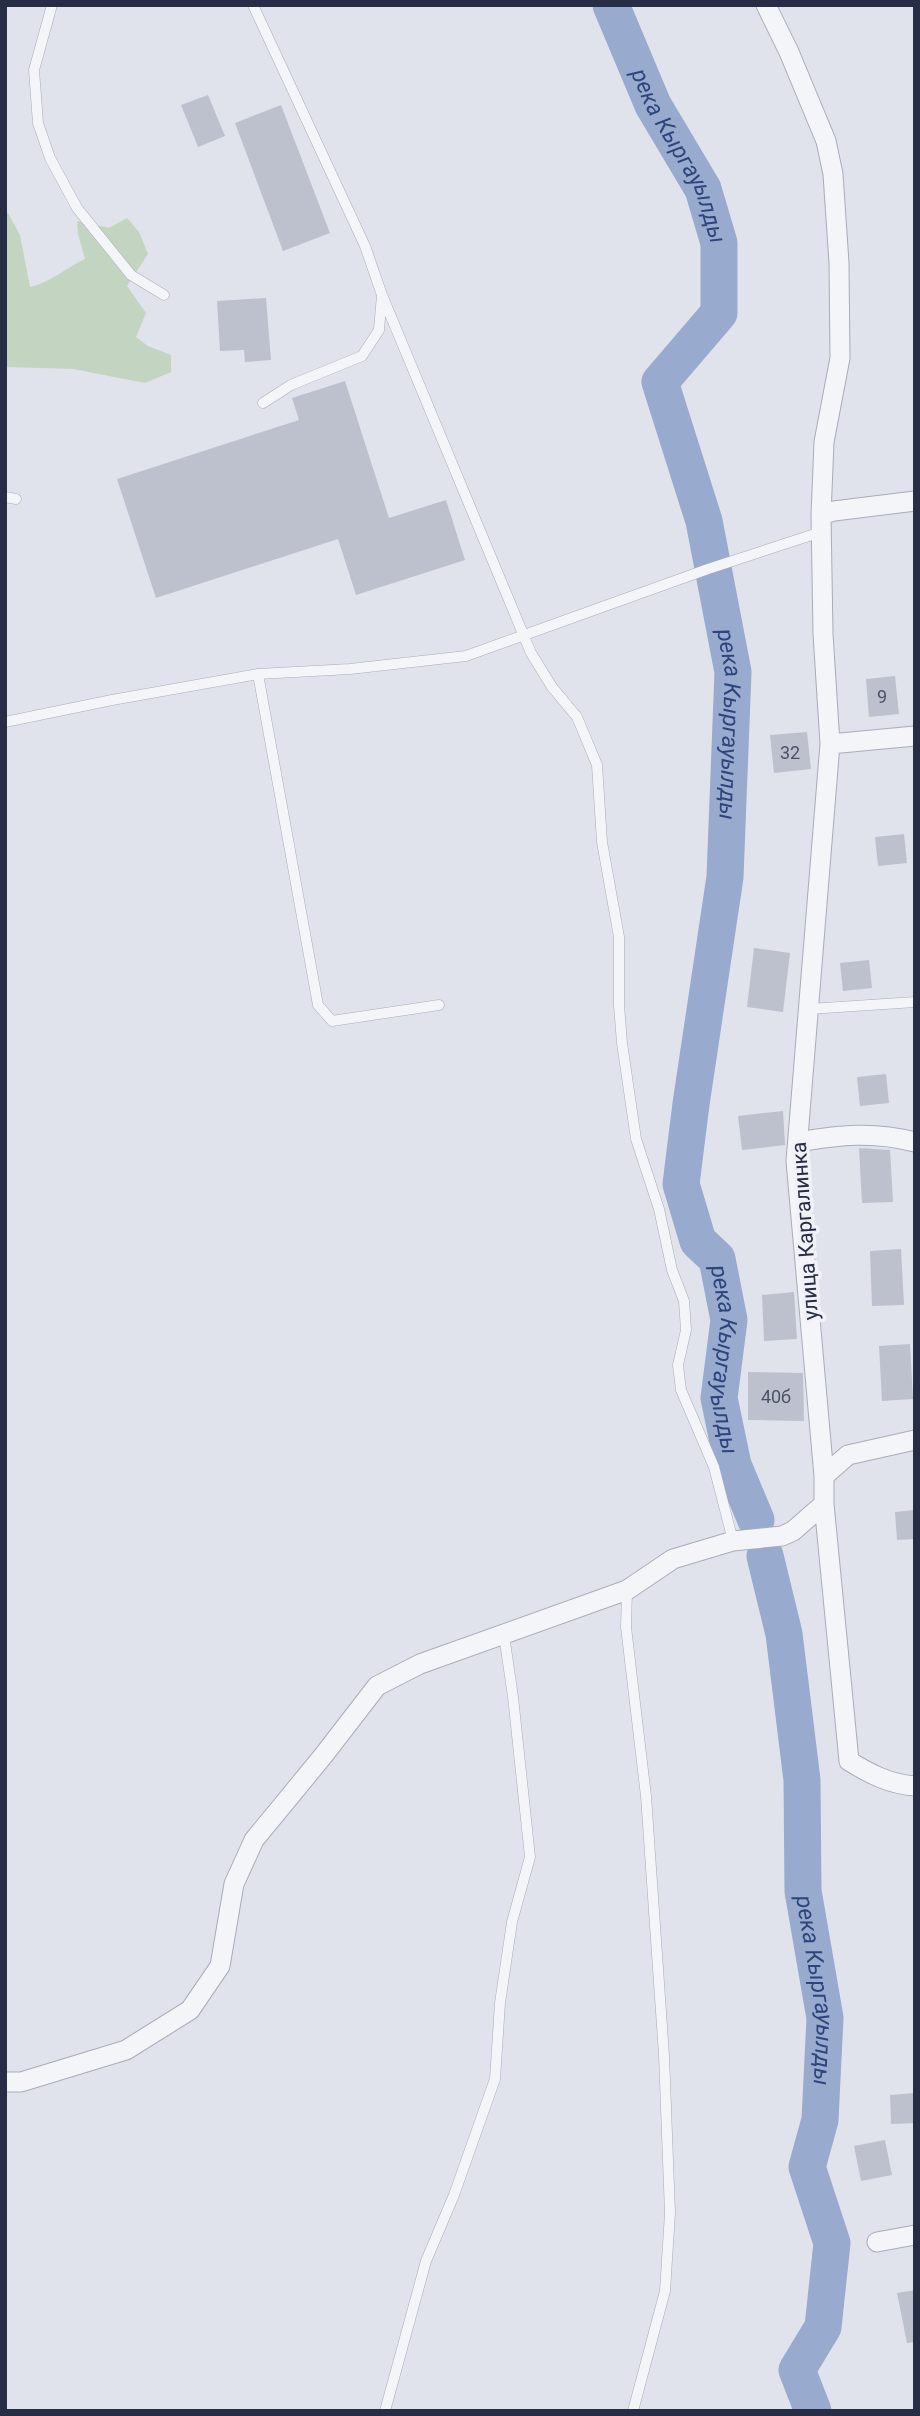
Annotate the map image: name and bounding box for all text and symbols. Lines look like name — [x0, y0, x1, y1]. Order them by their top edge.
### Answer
water label: река Кыргауылды — [625, 64, 732, 246]
water label: река Кыргауылды — [711, 626, 747, 820]
house number: 9 — [877, 686, 887, 707]
house number: 32 — [780, 742, 800, 763]
street label: улица Каргалинка — [787, 1141, 823, 1321]
water label: река Кыргауылды — [705, 1262, 744, 1457]
house number: 40б — [761, 1386, 791, 1407]
water label: река Кыргауылды — [790, 1892, 839, 2086]

